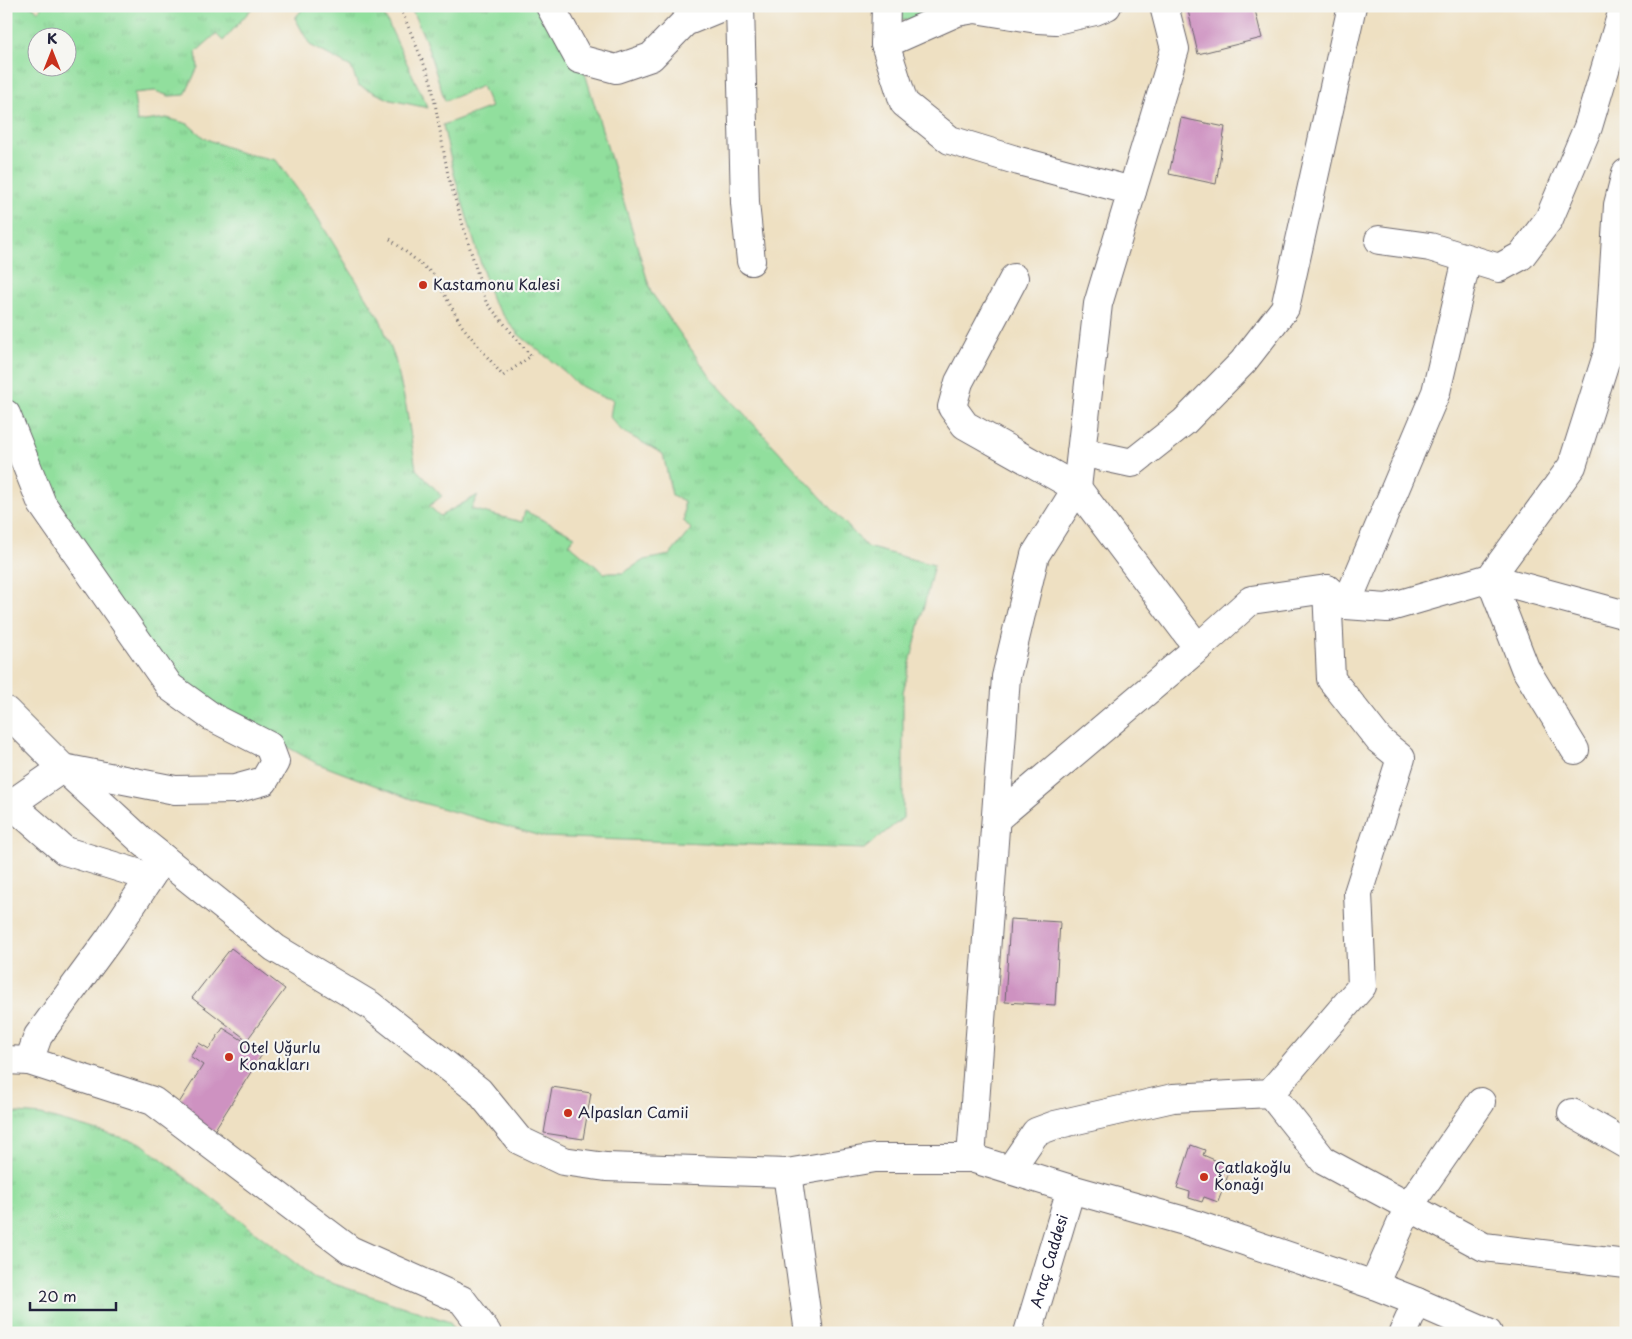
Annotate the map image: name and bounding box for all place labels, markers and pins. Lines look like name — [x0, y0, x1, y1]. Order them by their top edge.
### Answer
place label: Kastamonu Kalesi — [433, 272, 560, 295]
marker: Kastamonu Kalesi — [417, 279, 429, 291]
place label: Otel Uğurlu Konakları — [239, 1035, 320, 1075]
marker: Otel Uğurlu Konakları — [223, 1051, 235, 1063]
place label: Alpaslan Camii — [578, 1100, 689, 1123]
marker: Alpaslan Camii — [562, 1107, 574, 1119]
place label: Çatlakoğlu Konağı — [1214, 1155, 1291, 1195]
marker: Çatlakoğlu Konağı — [1198, 1171, 1210, 1183]

